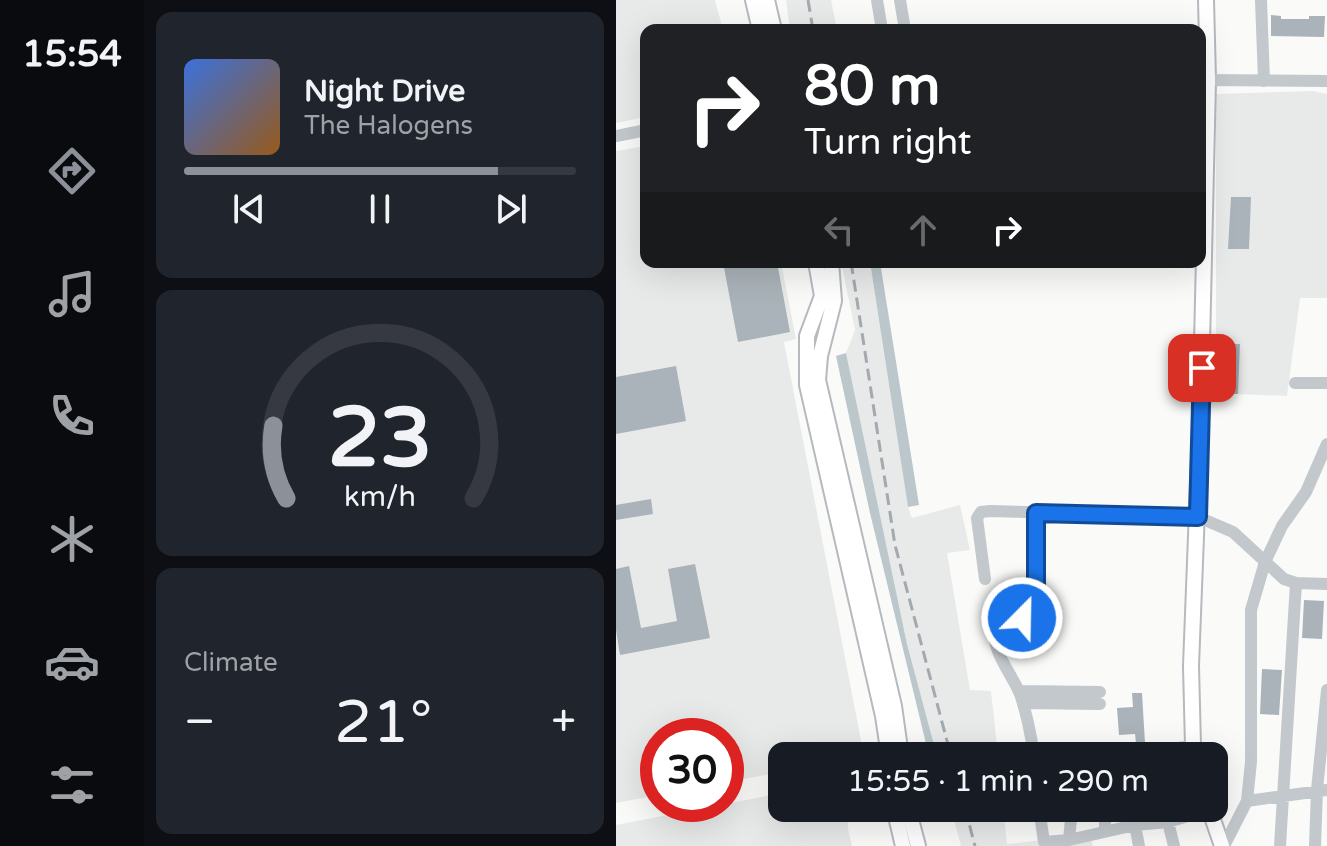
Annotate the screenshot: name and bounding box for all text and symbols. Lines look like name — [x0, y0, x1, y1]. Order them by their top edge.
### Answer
text: 15:54 — [22, 33, 122, 76]
text: 80 m — [804, 53, 940, 120]
icon: right — [672, 56, 776, 160]
text: Night Drive — [304, 73, 465, 110]
text: The Halogens — [304, 110, 473, 141]
text: Turn right — [804, 121, 971, 164]
icon: directions — [44, 143, 100, 199]
icon: previous — [227, 187, 271, 231]
icon: pause — [358, 187, 402, 231]
icon: next — [489, 187, 533, 231]
icon: left — [817, 208, 861, 252]
icon: ahead — [901, 208, 945, 252]
icon: right — [985, 208, 1029, 252]
icon: music — [44, 266, 100, 322]
pin — [1168, 334, 1236, 402]
icon: arrive — [1180, 346, 1224, 390]
icon: phone — [44, 388, 100, 444]
text: 23 — [328, 389, 432, 489]
text: km/h — [344, 480, 416, 514]
icon: climate — [44, 511, 100, 567]
position arrow — [980, 576, 1064, 660]
icon: car — [44, 634, 100, 690]
text: Climate — [184, 647, 278, 678]
text: 21° — [334, 687, 432, 759]
text: − — [184, 696, 215, 749]
text: + — [551, 696, 576, 749]
speed limit sign: 30 — [640, 718, 744, 822]
icon: filters — [44, 757, 100, 813]
text: 15:55 · 1 min · 290 m — [847, 763, 1149, 800]

